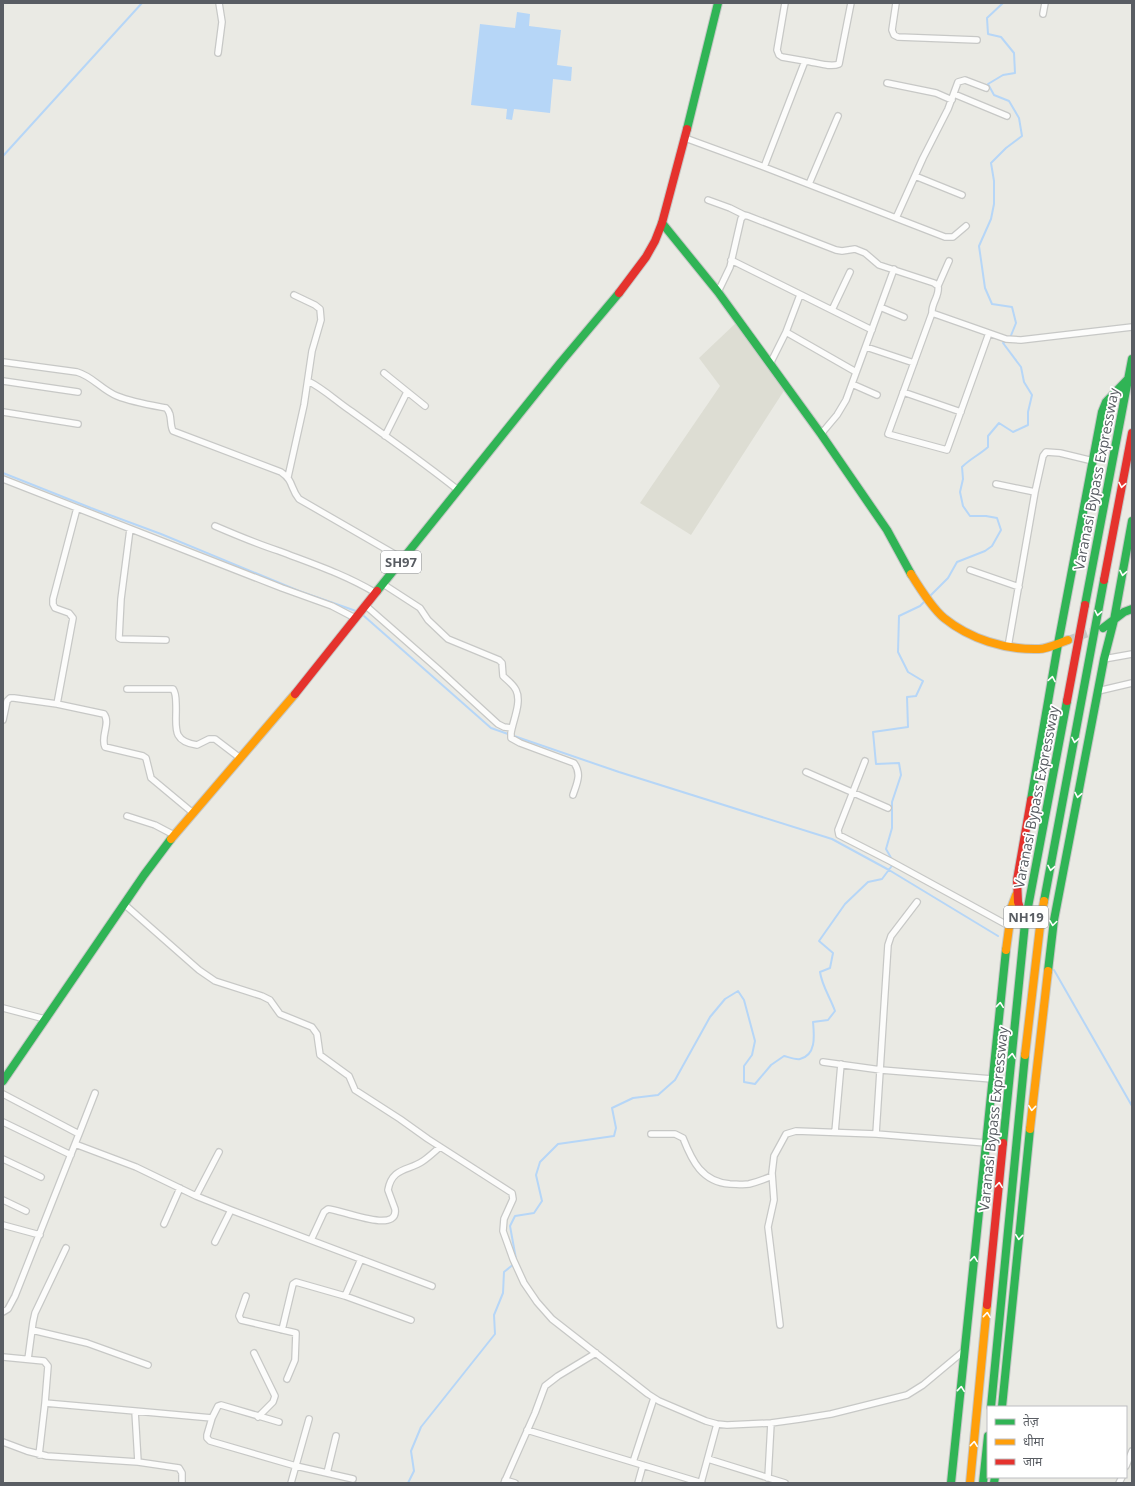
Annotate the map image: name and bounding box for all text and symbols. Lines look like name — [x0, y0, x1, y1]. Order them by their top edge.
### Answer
street label: Varanasi Bypass Expressway — [1069, 385, 1123, 572]
one-way arrow — [1119, 482, 1127, 488]
road number: SH97 — [381, 551, 421, 573]
one-way arrow — [1119, 570, 1127, 576]
one-way arrow — [1095, 609, 1103, 616]
one-way arrow — [1047, 676, 1055, 682]
street label: Varanasi Bypass Expressway — [1009, 703, 1063, 890]
one-way arrow — [1071, 737, 1079, 743]
one-way arrow — [1074, 792, 1083, 798]
one-way arrow — [1047, 865, 1055, 871]
road number: NH19 — [1004, 906, 1048, 928]
one-way arrow — [1049, 920, 1058, 926]
one-way arrow — [995, 1001, 1004, 1008]
street label: Varanasi Bypass Expressway — [974, 1025, 1012, 1212]
one-way arrow — [1008, 1053, 1017, 1059]
one-way arrow — [1028, 1105, 1037, 1111]
one-way arrow — [995, 1182, 1004, 1189]
one-way arrow — [1015, 1234, 1024, 1240]
one-way arrow — [970, 1256, 979, 1262]
one-way arrow — [982, 1312, 991, 1318]
one-way arrow — [956, 1385, 965, 1392]
legend — [987, 1406, 1127, 1478]
text: तेज़ — [1023, 1413, 1040, 1430]
text: धीमा — [1023, 1433, 1045, 1450]
one-way arrow — [969, 1441, 978, 1447]
text: जाम — [1023, 1453, 1043, 1470]

